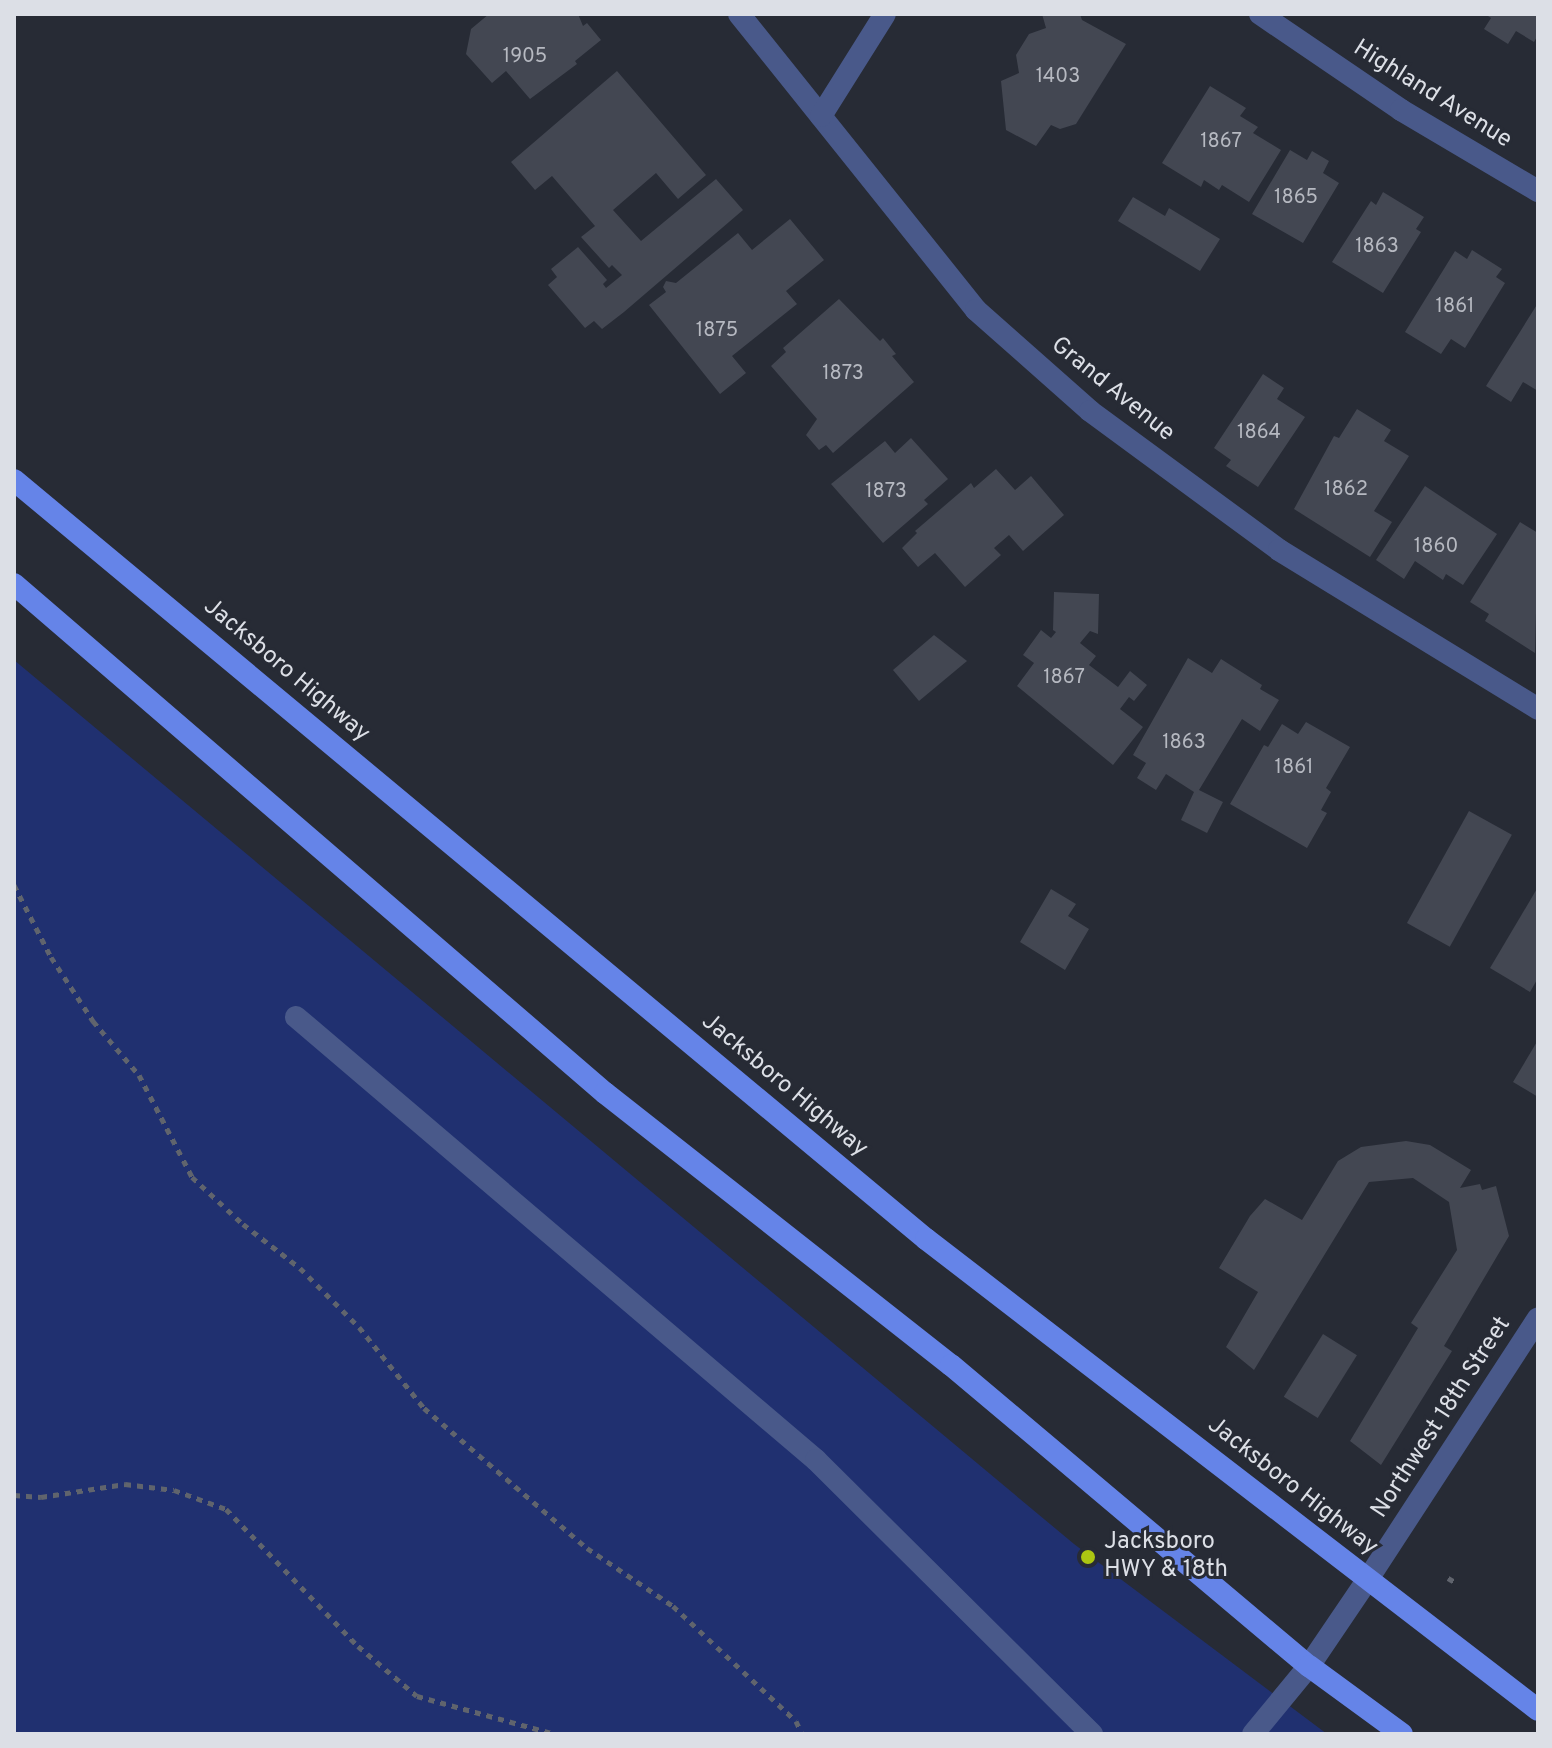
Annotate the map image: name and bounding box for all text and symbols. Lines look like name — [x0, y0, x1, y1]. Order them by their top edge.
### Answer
street label: Highland Avenue — [1347, 34, 1517, 156]
house number: 1905 — [503, 45, 547, 69]
house number: 1403 — [1036, 65, 1080, 89]
house number: 1867 — [1200, 130, 1242, 154]
house number: 1865 — [1274, 186, 1318, 210]
house number: 1863 — [1355, 235, 1399, 259]
house number: 1861 — [1435, 295, 1475, 319]
house number: 1875 — [696, 319, 738, 343]
street label: Grand Avenue — [1044, 331, 1180, 449]
house number: 1873 — [822, 362, 864, 386]
house number: 1864 — [1237, 421, 1281, 445]
house number: 1862 — [1324, 478, 1368, 502]
house number: 1873 — [865, 480, 907, 504]
house number: 1860 — [1414, 535, 1458, 559]
street label: Jacksboro Highway — [197, 593, 375, 749]
house number: 1867 — [1043, 666, 1085, 690]
house number: 1863 — [1162, 731, 1206, 755]
house number: 1861 — [1274, 756, 1314, 780]
street label: Jacksboro Highway — [695, 1008, 873, 1164]
street label: Northwest 18th Street — [1366, 1312, 1518, 1524]
street label: Jacksboro Highway — [1201, 1412, 1383, 1562]
place label: Jacksboro HWY & 18th — [1104, 1529, 1229, 1585]
marker: Jacksboro HWY & 18th — [1079, 1548, 1097, 1566]

